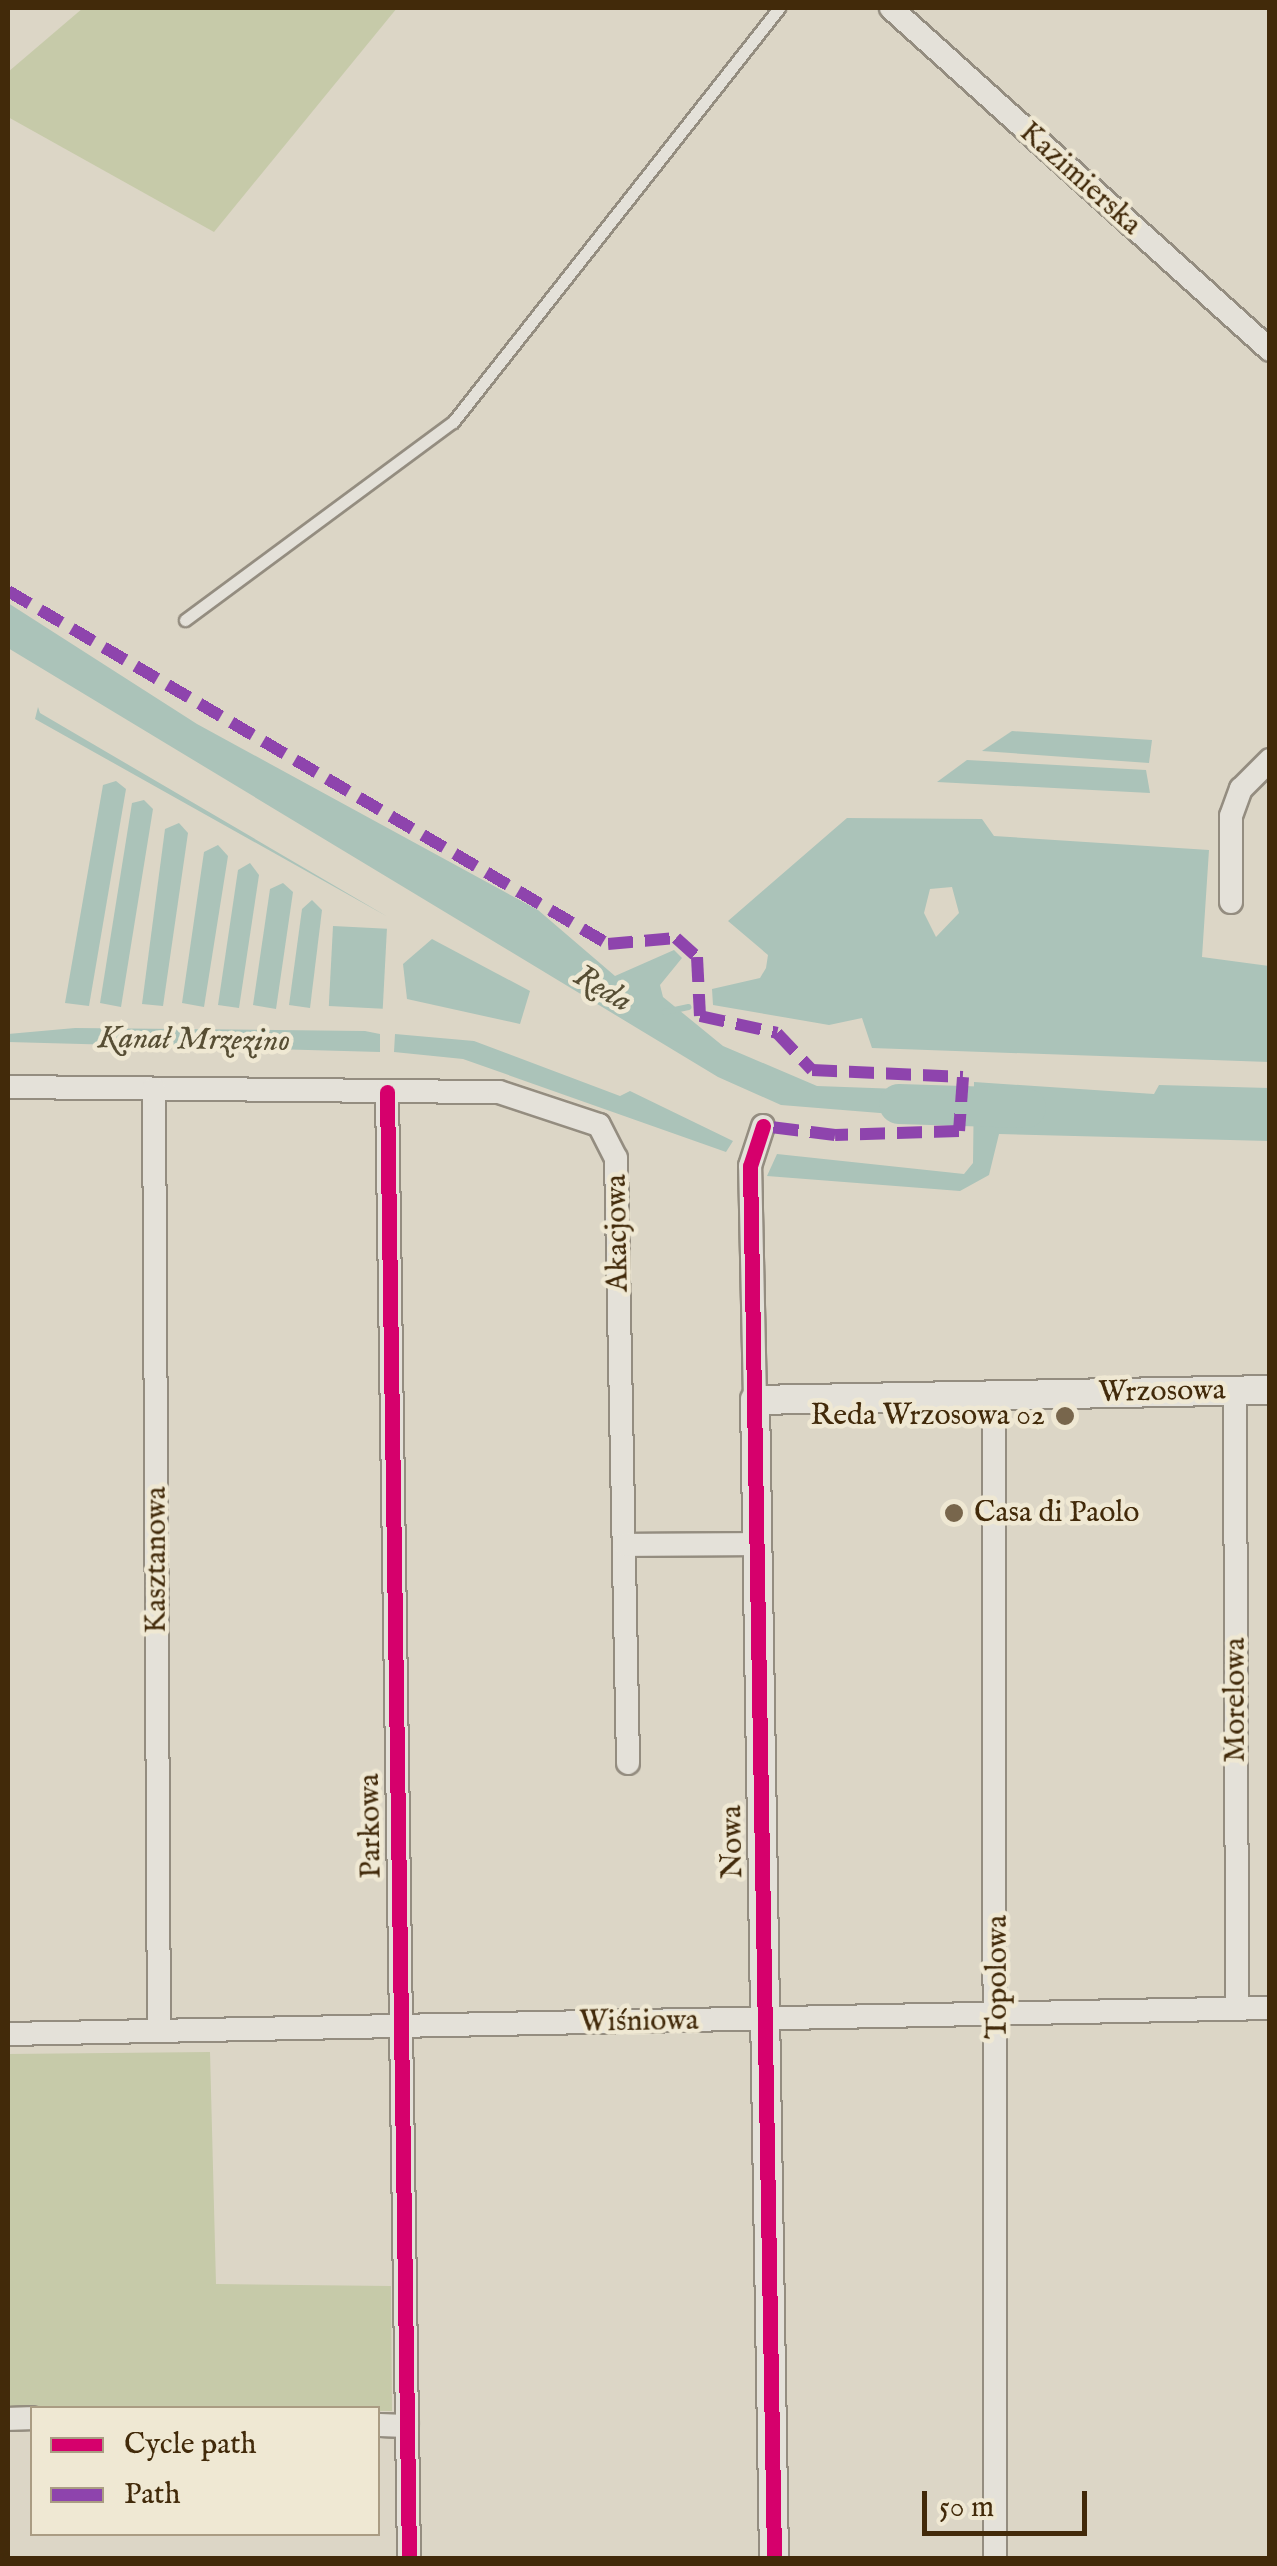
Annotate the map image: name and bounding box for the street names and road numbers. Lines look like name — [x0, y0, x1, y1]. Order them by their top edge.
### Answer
street label: Kazimierska — [1011, 115, 1149, 243]
street label: Akacjowa — [599, 1174, 637, 1292]
street label: Wrzosowa — [1098, 1373, 1226, 1411]
street label: Kasztanowa — [139, 1487, 175, 1633]
street label: Morelowa — [1218, 1637, 1254, 1763]
street label: Parkowa — [352, 1773, 390, 1879]
street label: Nowa — [714, 1805, 752, 1879]
street label: Topolowa — [980, 1915, 1016, 2039]
street label: Wiśniowa — [579, 2003, 699, 2041]

